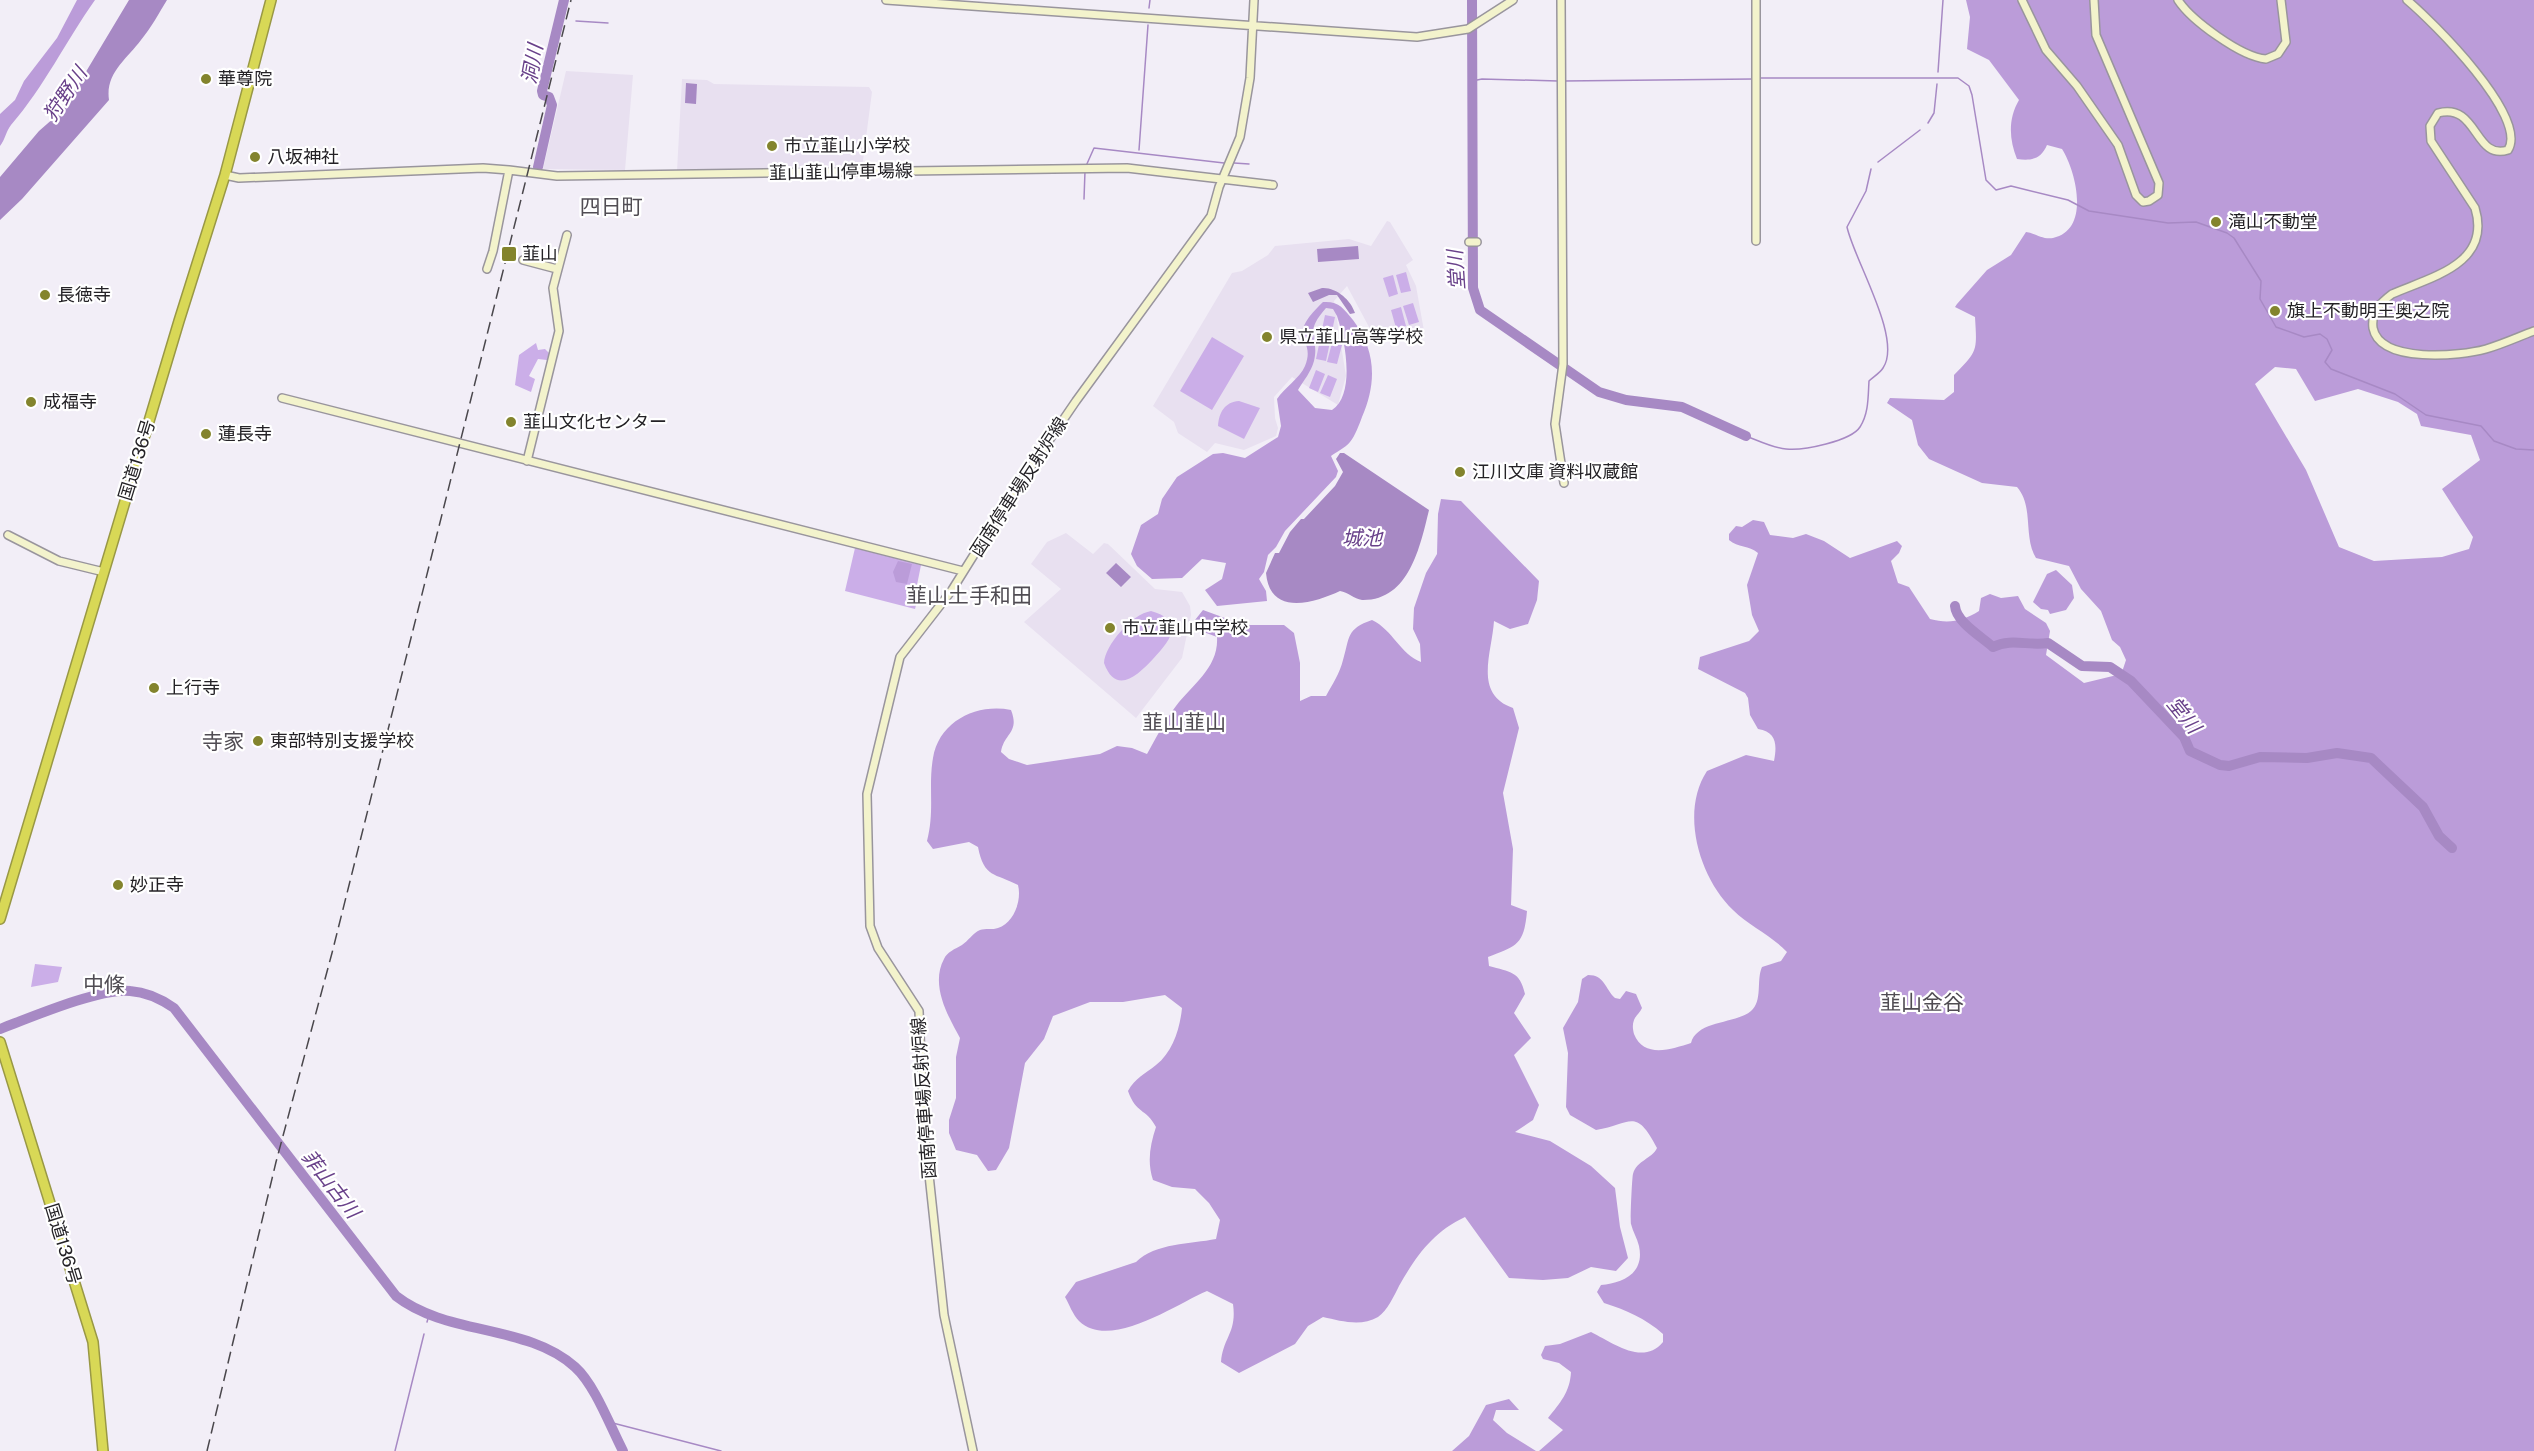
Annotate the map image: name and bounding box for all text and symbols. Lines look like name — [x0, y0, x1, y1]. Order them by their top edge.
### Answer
water label: 洞川 — [517, 40, 548, 86]
water label: 狩野川 — [38, 61, 93, 126]
place label: 華尊院 — [218, 68, 272, 89]
marker: 華尊院 — [199, 72, 213, 86]
place label: 市立韮山小学校 — [784, 135, 910, 156]
marker: 市立韮山小学校 — [765, 139, 779, 153]
place label: 八坂神社 — [267, 146, 339, 167]
marker: 八坂神社 — [248, 150, 262, 164]
street label: 韮山韮山停車場線 — [769, 160, 913, 183]
district label: 四日町 — [580, 194, 643, 219]
place label: 滝山不動堂 — [2228, 211, 2318, 232]
marker: 滝山不動堂 — [2209, 215, 2223, 229]
place label: 韮山 — [522, 243, 558, 264]
marker: 韮山 — [500, 245, 518, 263]
water label: 堂川 — [1442, 247, 1469, 291]
place label: 長徳寺 — [57, 284, 111, 305]
marker: 長徳寺 — [38, 288, 52, 302]
place label: 旗上不動明王奥之院 — [2287, 300, 2449, 321]
marker: 旗上不動明王奥之院 — [2268, 304, 2282, 318]
place label: 県立韮山高等学校 — [1279, 326, 1423, 347]
marker: 県立韮山高等学校 — [1260, 330, 1274, 344]
place label: 成福寺 — [43, 391, 97, 412]
marker: 成福寺 — [24, 395, 38, 409]
place label: 韮山文化センター — [523, 411, 667, 432]
street label: 函南停車場反射炉線 — [966, 413, 1072, 560]
marker: 韮山文化センター — [504, 415, 518, 429]
street label: 国道136号 — [114, 417, 159, 503]
place label: 蓮長寺 — [218, 423, 272, 444]
marker: 蓮長寺 — [199, 427, 213, 441]
place label: 江川文庫 資料収蔵館 — [1472, 461, 1638, 482]
marker: 江川文庫 資料収蔵館 — [1453, 465, 1467, 479]
water label: 城池 — [1342, 526, 1384, 550]
district label: 韮山土手和田 — [906, 583, 1032, 608]
place label: 市立韮山中学校 — [1122, 617, 1248, 638]
marker: 市立韮山中学校 — [1103, 621, 1117, 635]
place label: 上行寺 — [166, 677, 220, 698]
marker: 上行寺 — [147, 681, 161, 695]
water label: 堂川 — [2162, 692, 2207, 740]
district label: 韮山韮山 — [1142, 710, 1226, 735]
district label: 寺家 — [202, 729, 244, 754]
place label: 東部特別支援学校 — [270, 730, 414, 751]
marker: 東部特別支援学校 — [251, 734, 265, 748]
place label: 妙正寺 — [130, 874, 184, 895]
marker: 妙正寺 — [111, 878, 125, 892]
district label: 中條 — [83, 972, 125, 997]
district label: 韮山金谷 — [1880, 990, 1964, 1015]
street label: 函南停車場反射炉線 — [907, 1016, 940, 1180]
water label: 菲山古川 — [297, 1145, 366, 1224]
street label: 国道136号 — [41, 1201, 86, 1287]

